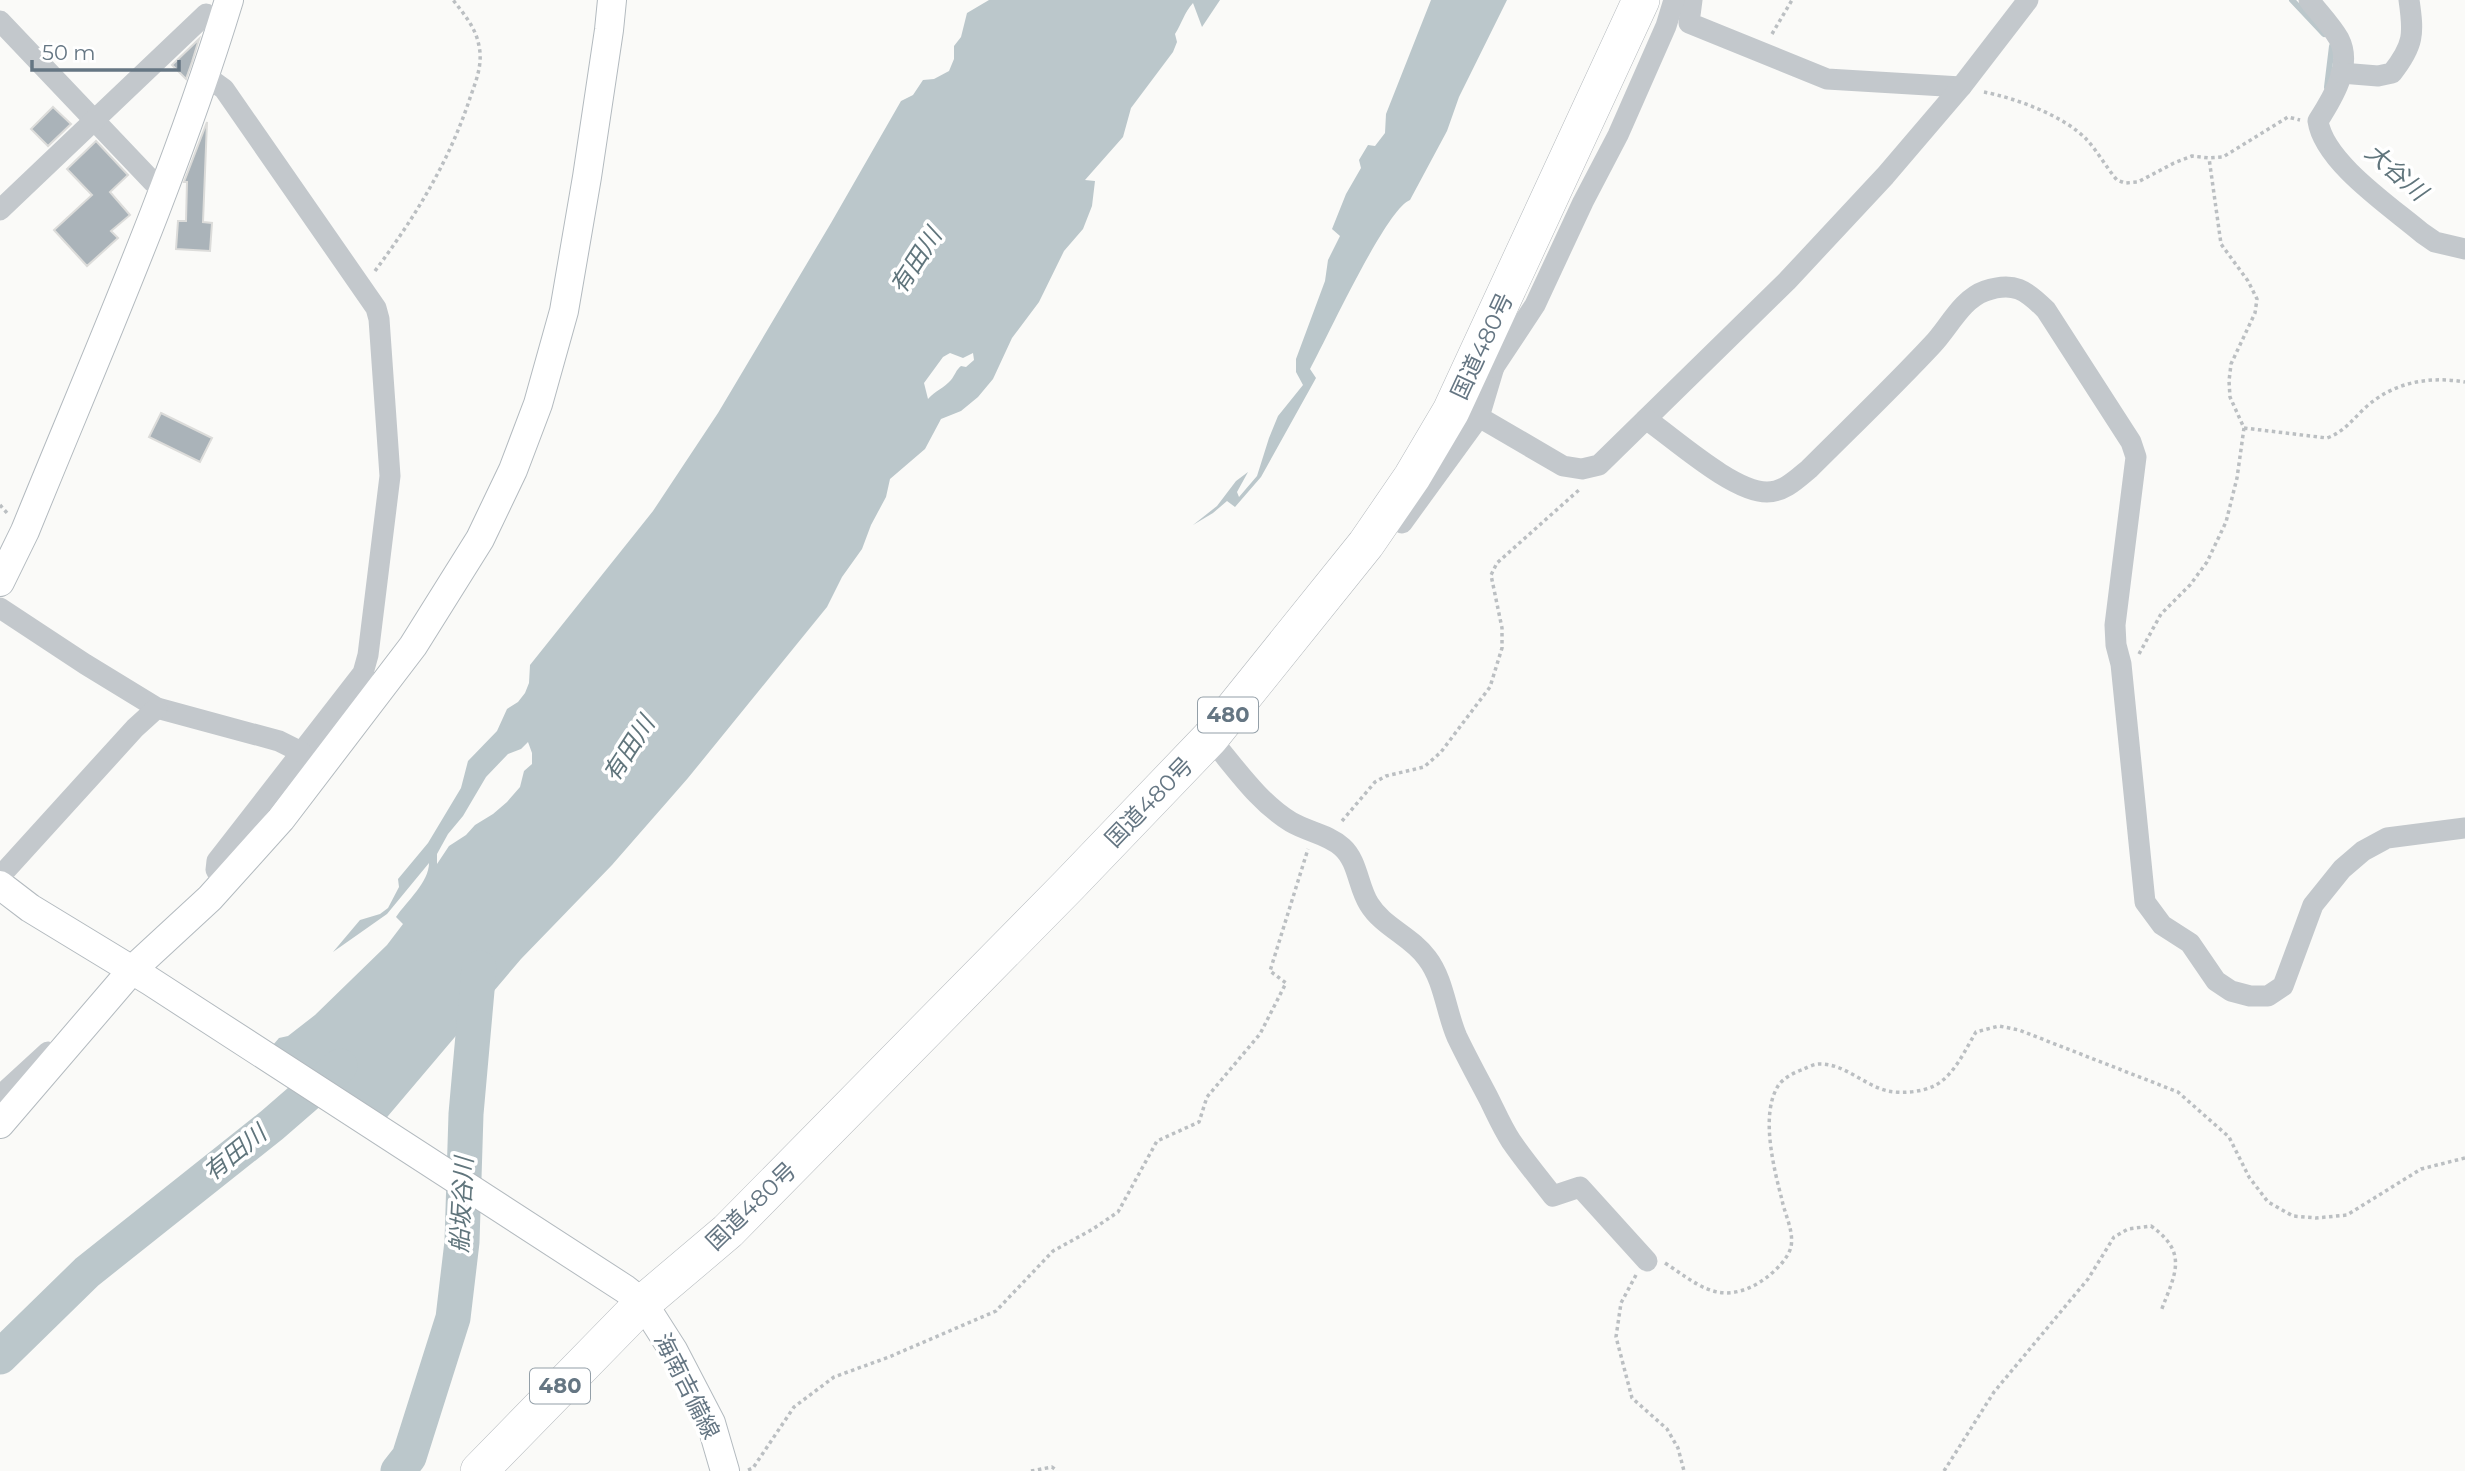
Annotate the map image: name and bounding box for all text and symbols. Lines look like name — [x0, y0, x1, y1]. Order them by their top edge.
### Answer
scale bar — [32, 28, 178, 72]
text: 50 m — [42, 40, 96, 65]
water label: 大谷川 — [2360, 137, 2435, 208]
water label: 有田川 — [884, 220, 949, 299]
street label: 国道480号 — [1445, 288, 1519, 404]
road number: 480 — [1198, 698, 1258, 732]
water label: 有田川 — [597, 708, 662, 787]
street label: 国道480号 — [1099, 751, 1199, 853]
water label: 有田川 — [198, 1117, 274, 1187]
water label: 船坂谷川 — [445, 1153, 479, 1254]
street label: 国道480号 — [700, 1156, 802, 1256]
street label: 海南吉備線 — [648, 1328, 726, 1444]
road number: 480 — [530, 1368, 590, 1404]

